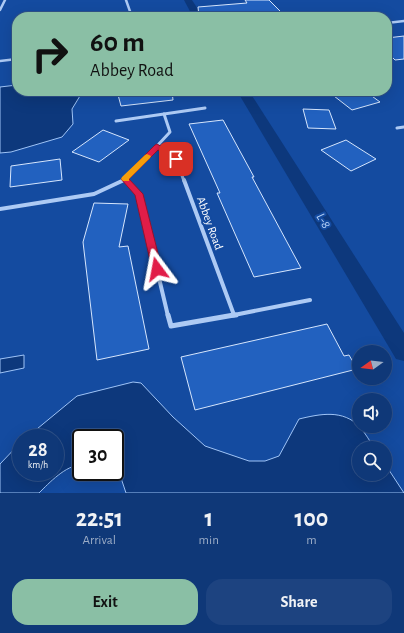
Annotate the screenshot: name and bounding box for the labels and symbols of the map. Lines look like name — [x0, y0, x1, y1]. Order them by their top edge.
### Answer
pin — [159, 142, 193, 176]
street label: Abbey Road — [194, 195, 225, 252]
water label: L-8 — [313, 211, 333, 231]
position arrow — [136, 248, 178, 290]
north arrow — [352, 345, 392, 385]
speed limit sign: 30 — [72, 429, 124, 481]

